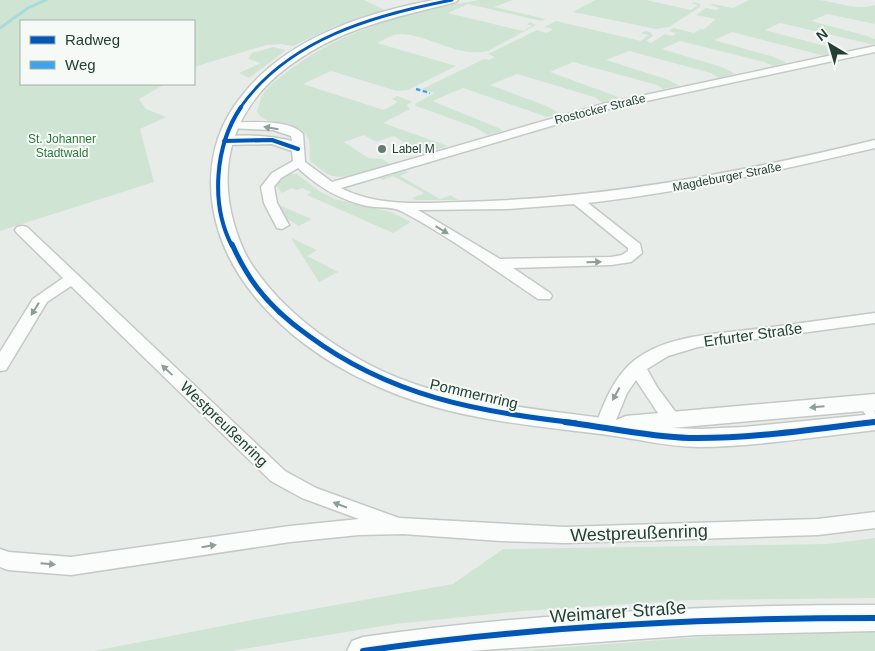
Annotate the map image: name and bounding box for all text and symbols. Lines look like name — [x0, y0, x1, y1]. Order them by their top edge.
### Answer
legend — [20, 20, 195, 85]
north arrow — [805, 20, 855, 70]
text: N — [813, 25, 831, 44]
text: Radweg — [65, 31, 120, 48]
text: Weg — [65, 56, 96, 73]
street label: Rostocker Straße — [553, 91, 647, 127]
one-way arrow — [263, 123, 279, 131]
park label: St. Johanner Stadtwald — [28, 132, 96, 160]
place label: Label M — [392, 142, 435, 156]
marker: Label M — [376, 143, 388, 155]
street label: Magdeburger Straße — [671, 160, 783, 194]
one-way arrow — [435, 225, 448, 234]
one-way arrow — [587, 257, 603, 265]
one-way arrow — [30, 303, 39, 316]
street label: Erfurter Straße — [703, 319, 803, 350]
one-way arrow — [161, 364, 173, 376]
street label: Pommernring — [428, 375, 520, 412]
street label: Westpreußenring — [177, 378, 272, 470]
one-way arrow — [612, 388, 621, 401]
one-way arrow — [809, 403, 825, 411]
one-way arrow — [332, 501, 347, 509]
street label: Westpreußenring — [570, 521, 708, 545]
one-way arrow — [202, 542, 218, 550]
one-way arrow — [41, 560, 57, 568]
street label: Weimarer Straße — [549, 597, 687, 627]

